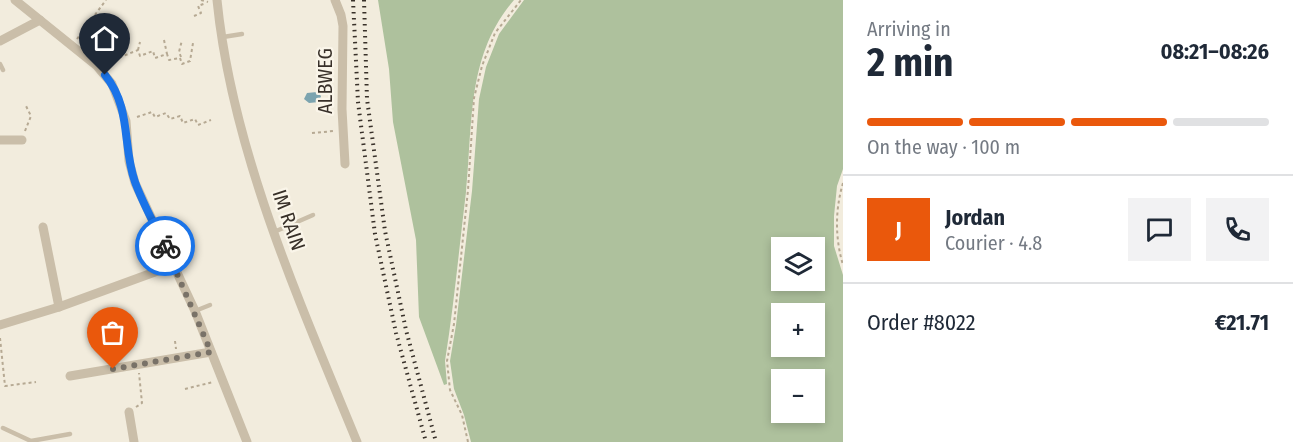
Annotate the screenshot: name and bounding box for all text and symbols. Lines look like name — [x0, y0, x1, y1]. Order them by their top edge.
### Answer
pin — [79, 13, 130, 75]
text: Arriving in — [867, 17, 951, 41]
icon: home — [88, 22, 121, 55]
text: 08:21–08:26 — [1160, 38, 1269, 65]
text: 2 min — [867, 40, 953, 86]
street label: ALBWEG — [313, 48, 337, 114]
text: On the way · 100 m — [867, 135, 1020, 159]
street label: IM RAIN — [267, 186, 311, 254]
button: chat — [1128, 198, 1191, 261]
button: phone — [1206, 198, 1269, 261]
text: Jordan — [945, 204, 1005, 231]
courier — [135, 216, 195, 276]
text: J — [895, 216, 902, 243]
icon: bike — [149, 230, 182, 263]
text: Courier · 4.8 — [945, 231, 1042, 255]
map controls — [771, 237, 825, 423]
button: layers — [771, 237, 825, 291]
button: + — [771, 303, 825, 357]
pin — [87, 307, 138, 369]
text: Order #8022 — [867, 309, 975, 336]
text: €21.71 — [1215, 309, 1269, 336]
icon: bag — [96, 316, 129, 349]
button: − — [771, 369, 825, 423]

